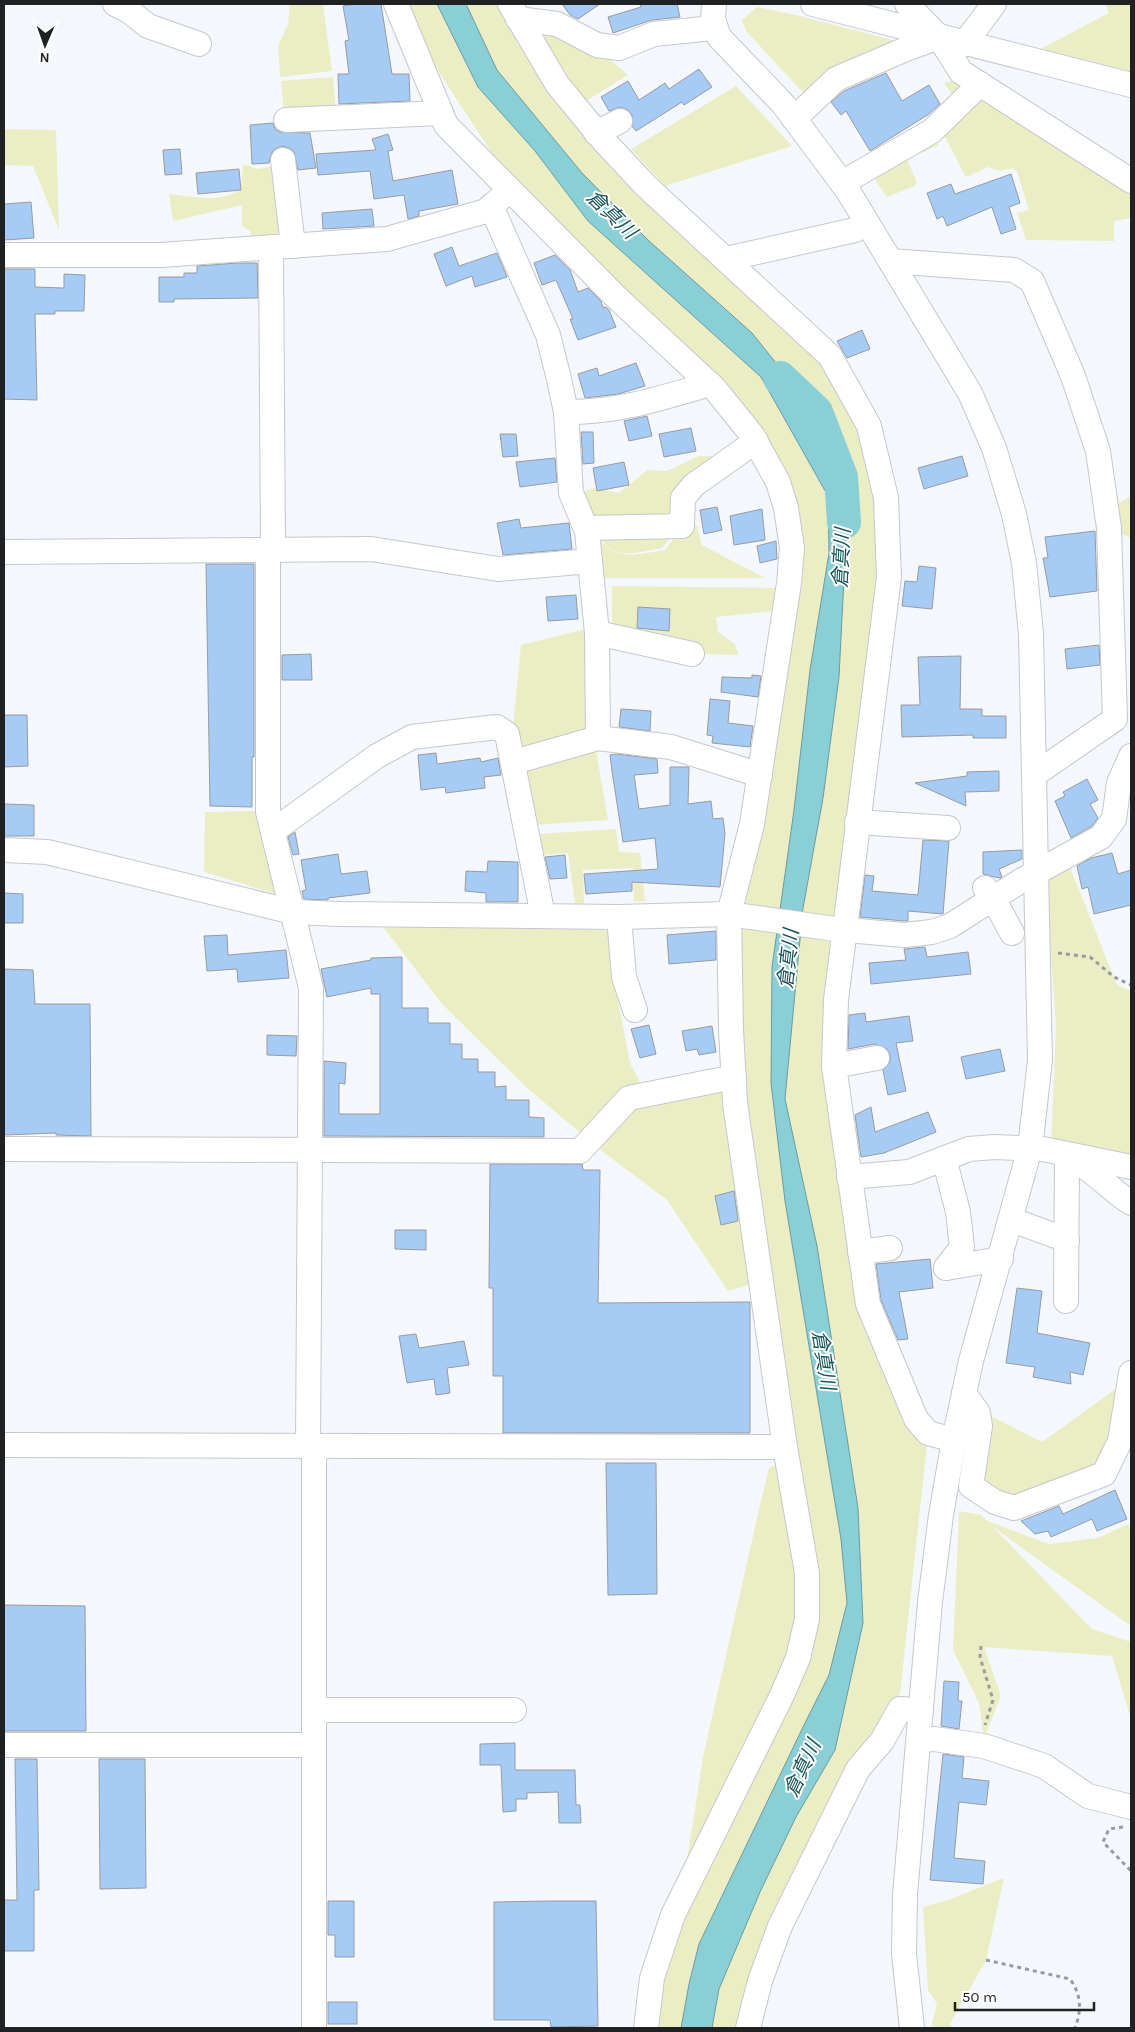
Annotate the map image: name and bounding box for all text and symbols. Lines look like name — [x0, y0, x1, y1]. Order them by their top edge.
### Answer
north arrow — [20, 20, 70, 70]
text: N — [39, 49, 50, 66]
water label: 倉真川 — [582, 185, 643, 245]
water label: 倉真川 — [828, 525, 855, 589]
water label: 倉真川 — [774, 926, 803, 990]
water label: 倉真川 — [807, 1329, 840, 1393]
water label: 倉真川 — [779, 1734, 826, 1800]
scale bar — [955, 1980, 1094, 2012]
text: 50 m — [962, 1988, 997, 2006]

